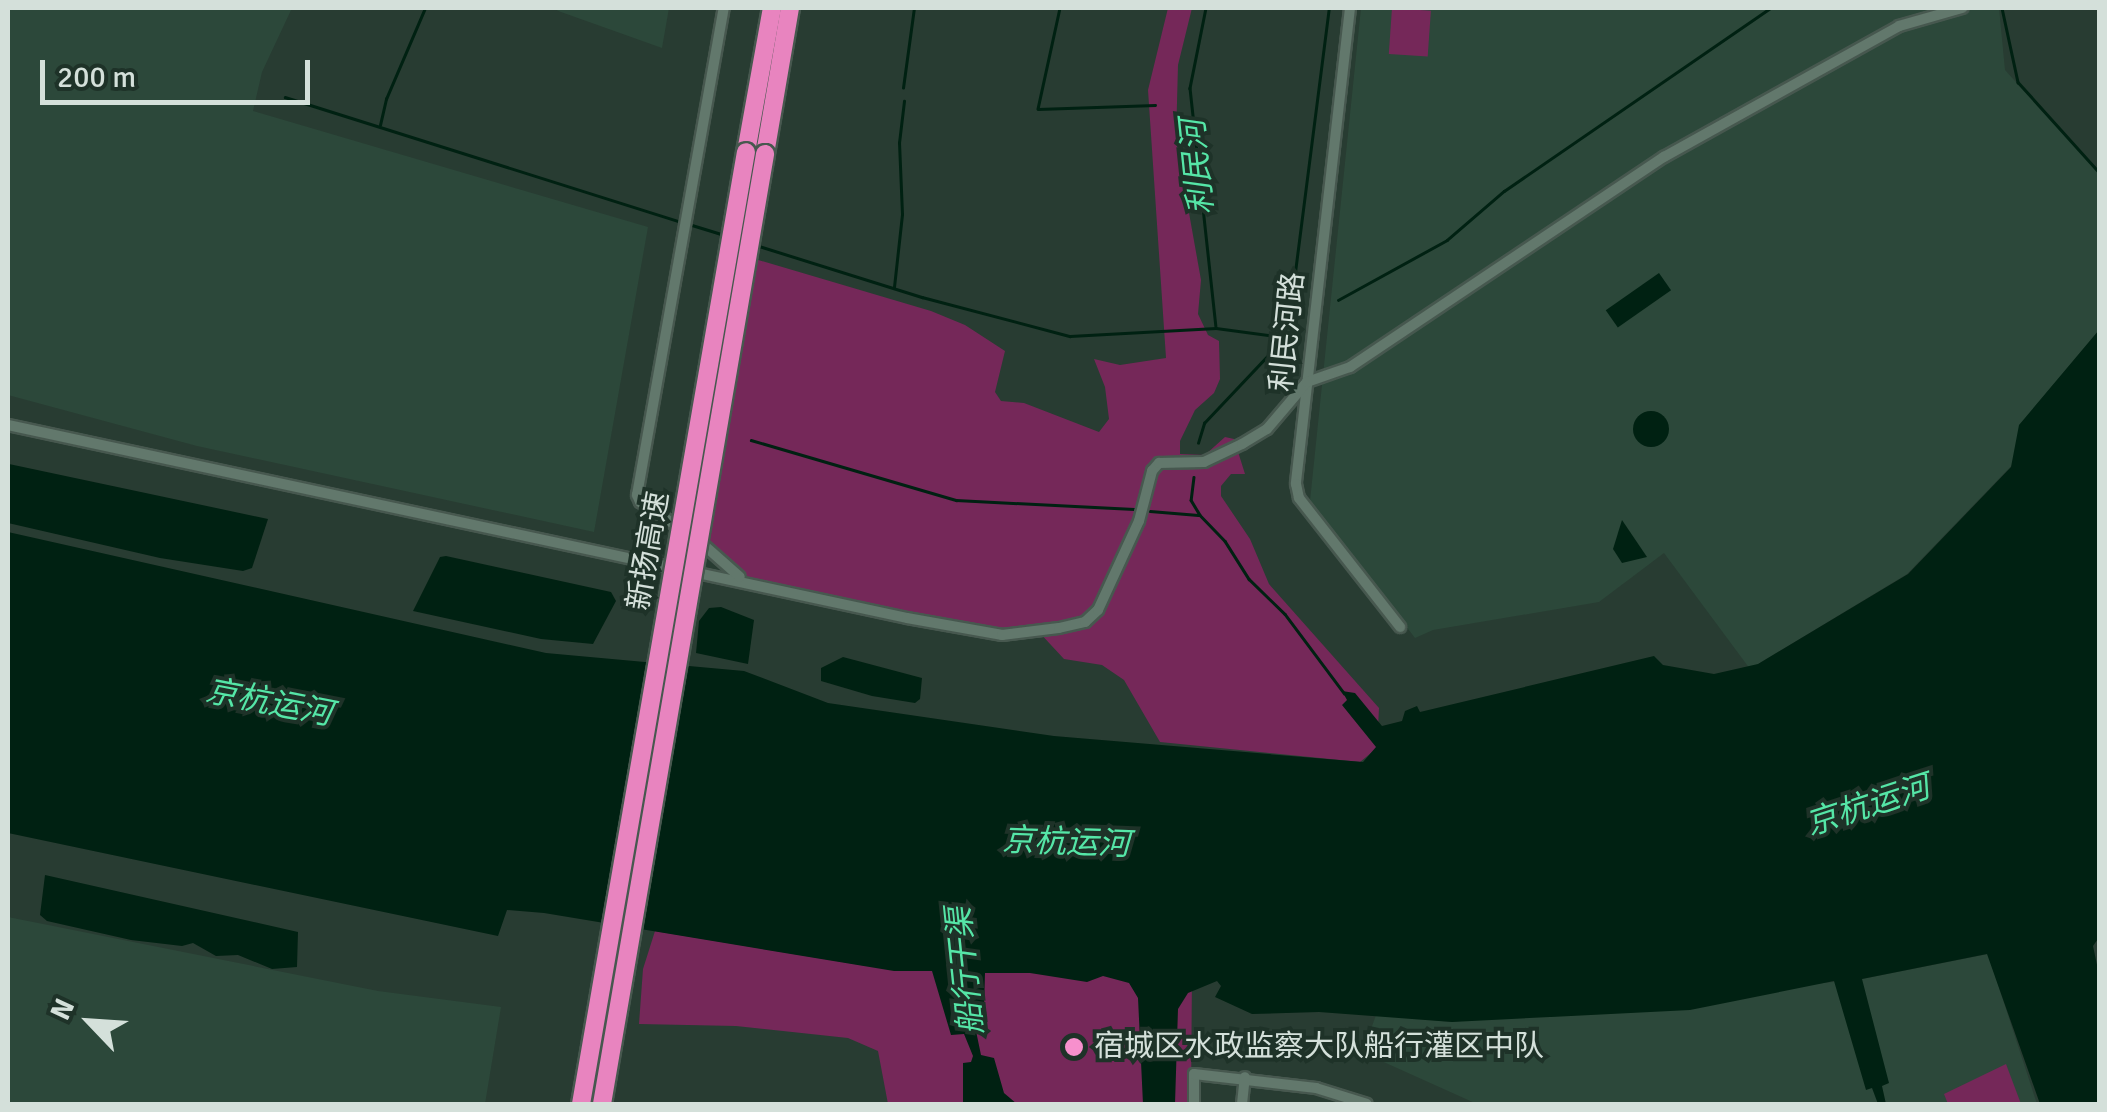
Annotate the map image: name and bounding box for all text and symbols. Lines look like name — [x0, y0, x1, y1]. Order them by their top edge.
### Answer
scale bar — [45, 40, 315, 102]
text: 200 m — [57, 59, 136, 96]
water label: 利民河 — [1174, 117, 1222, 217]
street label: 利民河路 — [1264, 270, 1312, 394]
street label: 新扬高速 — [621, 489, 677, 613]
water label: 京杭运河 — [203, 672, 335, 734]
water label: 京杭运河 — [1801, 768, 1935, 844]
water label: 京杭运河 — [1001, 822, 1131, 864]
water label: 船行干渠 — [940, 905, 992, 1037]
north arrow — [40, 972, 140, 1072]
text: N — [43, 993, 82, 1025]
place label: 宿城区水政监察大队船行灌区中队 — [1094, 1029, 1544, 1065]
marker: 宿城区水政监察大队船行灌区中队 — [1063, 1036, 1085, 1058]

